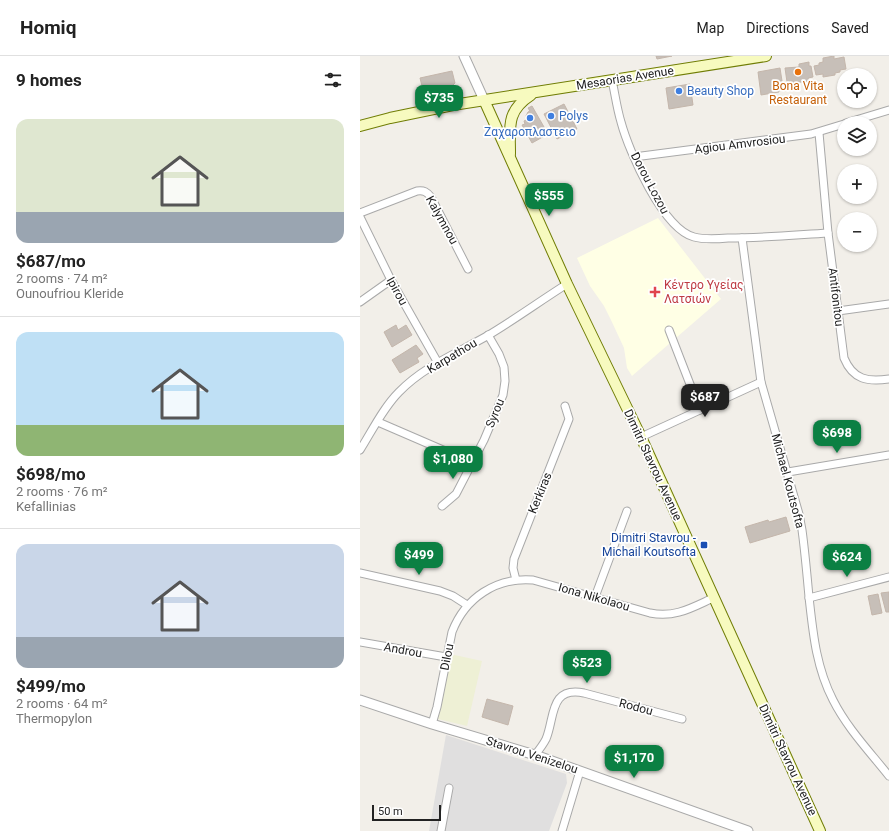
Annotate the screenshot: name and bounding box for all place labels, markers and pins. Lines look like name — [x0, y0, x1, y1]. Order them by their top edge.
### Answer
marker: Bona Vita Restaurant — [793, 67, 803, 77]
place label: Bona Vita Restaurant — [769, 79, 827, 107]
place label: Beauty Shop — [687, 84, 754, 98]
pin: $735 — [415, 85, 463, 119]
marker: Beauty Shop — [674, 86, 684, 96]
place label: Polys — [559, 109, 588, 123]
marker: Polys — [546, 111, 556, 121]
marker: Ζαχαροπλαστειο — [525, 113, 535, 123]
place label: Ζαχαροπλαστειο — [484, 125, 576, 139]
pin: $555 — [525, 183, 573, 217]
place label: Κέντρο Υγείας Λατσιών — [664, 278, 743, 306]
marker: Κέντρο Υγείας Λατσιών — [649, 286, 661, 298]
pin: $687 — [681, 384, 729, 418]
pin: $698 — [813, 420, 861, 454]
pin: $1,080 — [420, 446, 486, 480]
place label: Dimitri Stavrou - Michail Koutsofta — [602, 531, 697, 559]
marker: Dimitri Stavrou - Michail Koutsofta — [699, 540, 709, 550]
pin: $499 — [395, 542, 443, 576]
pin: $624 — [823, 544, 871, 578]
pin: $523 — [563, 650, 611, 684]
pin: $1,170 — [601, 745, 667, 779]

